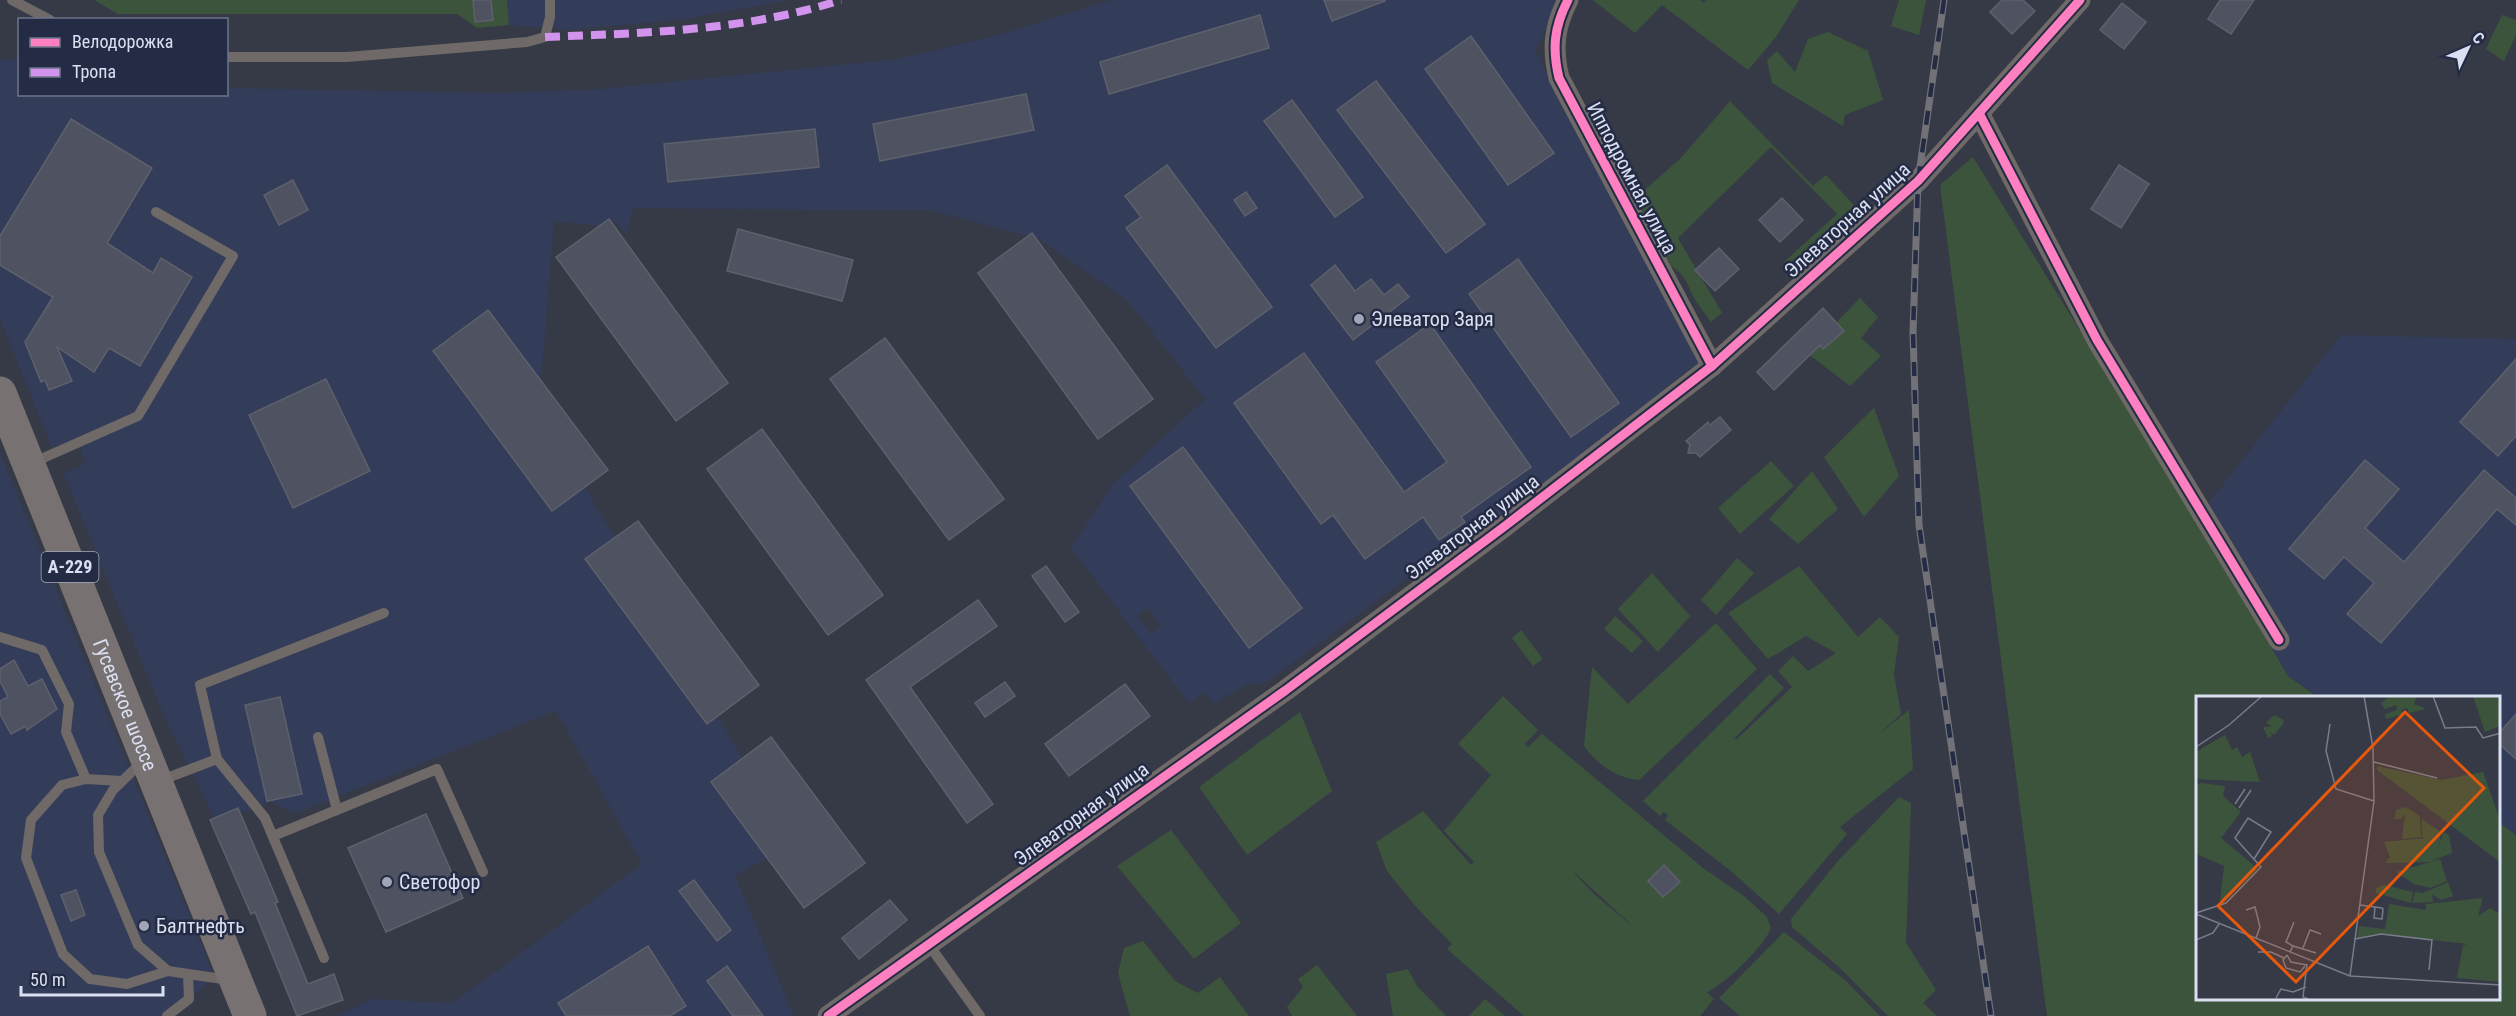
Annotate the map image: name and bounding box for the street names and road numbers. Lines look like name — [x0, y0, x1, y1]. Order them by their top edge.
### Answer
street label: Ипподромная улица — [1582, 98, 1682, 258]
street label: Элеваторная улица — [1779, 157, 1915, 283]
street label: Элеваторная улица — [1400, 469, 1544, 585]
road number: А-229 — [42, 552, 98, 582]
street label: Гусевское шоссе — [88, 635, 162, 774]
street label: Элеваторная улица — [1009, 757, 1153, 871]

